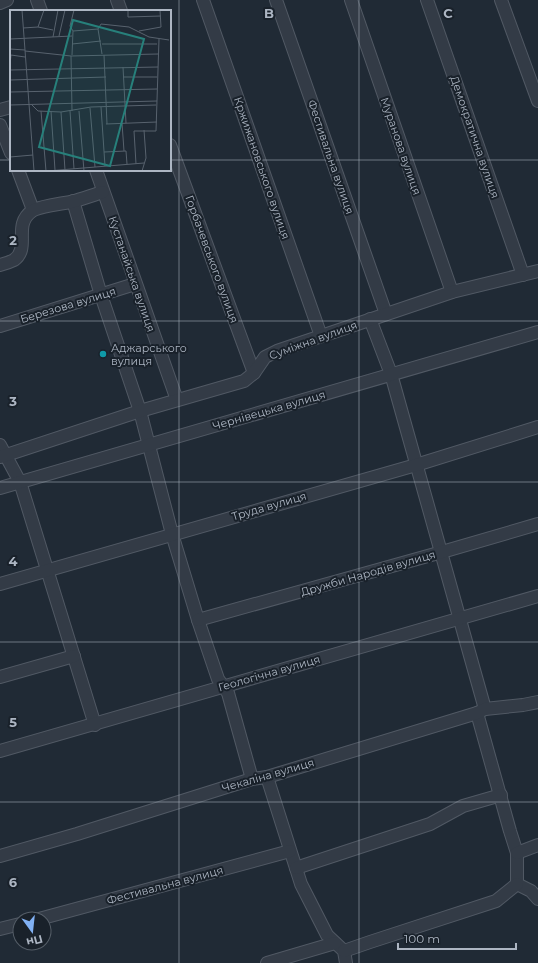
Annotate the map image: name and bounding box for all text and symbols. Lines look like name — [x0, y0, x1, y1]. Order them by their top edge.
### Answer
text: B — [264, 5, 274, 21]
text: C — [443, 5, 453, 21]
inset map — [10, 10, 171, 171]
street label: Демократична вулиця — [447, 74, 503, 200]
street label: Кржижановського вулиця — [231, 95, 293, 241]
street label: Муранова вулиця — [378, 95, 424, 197]
street label: Фестивальна вулиця — [305, 98, 357, 216]
street label: Горбачевського вулиця — [182, 193, 242, 325]
street label: Кустанайська вулиця — [106, 214, 158, 334]
text: 2 — [9, 232, 17, 248]
street label: Березова вулиця — [18, 284, 118, 326]
street label: Суміжна вулиця — [267, 318, 359, 362]
place label: Аджарського вулиця — [111, 341, 187, 368]
marker: Аджарського вулиця — [98, 349, 108, 359]
street label: Чернівецька вулиця — [211, 387, 327, 433]
text: 3 — [8, 393, 17, 409]
street label: Труда вулиця — [230, 489, 308, 523]
street label: Дружби Народів вулиця — [299, 547, 437, 599]
text: 4 — [9, 553, 18, 569]
street label: Геологічна вулиця — [216, 652, 322, 694]
text: 5 — [9, 714, 17, 730]
street label: Чекаліна вулиця — [220, 755, 316, 795]
street label: Фестивальна вулиця — [105, 863, 225, 907]
text: 6 — [9, 874, 18, 890]
north arrow — [12, 911, 52, 951]
scale bar — [398, 925, 516, 951]
text: 100 m — [404, 931, 440, 946]
text: Пн — [25, 932, 44, 950]

